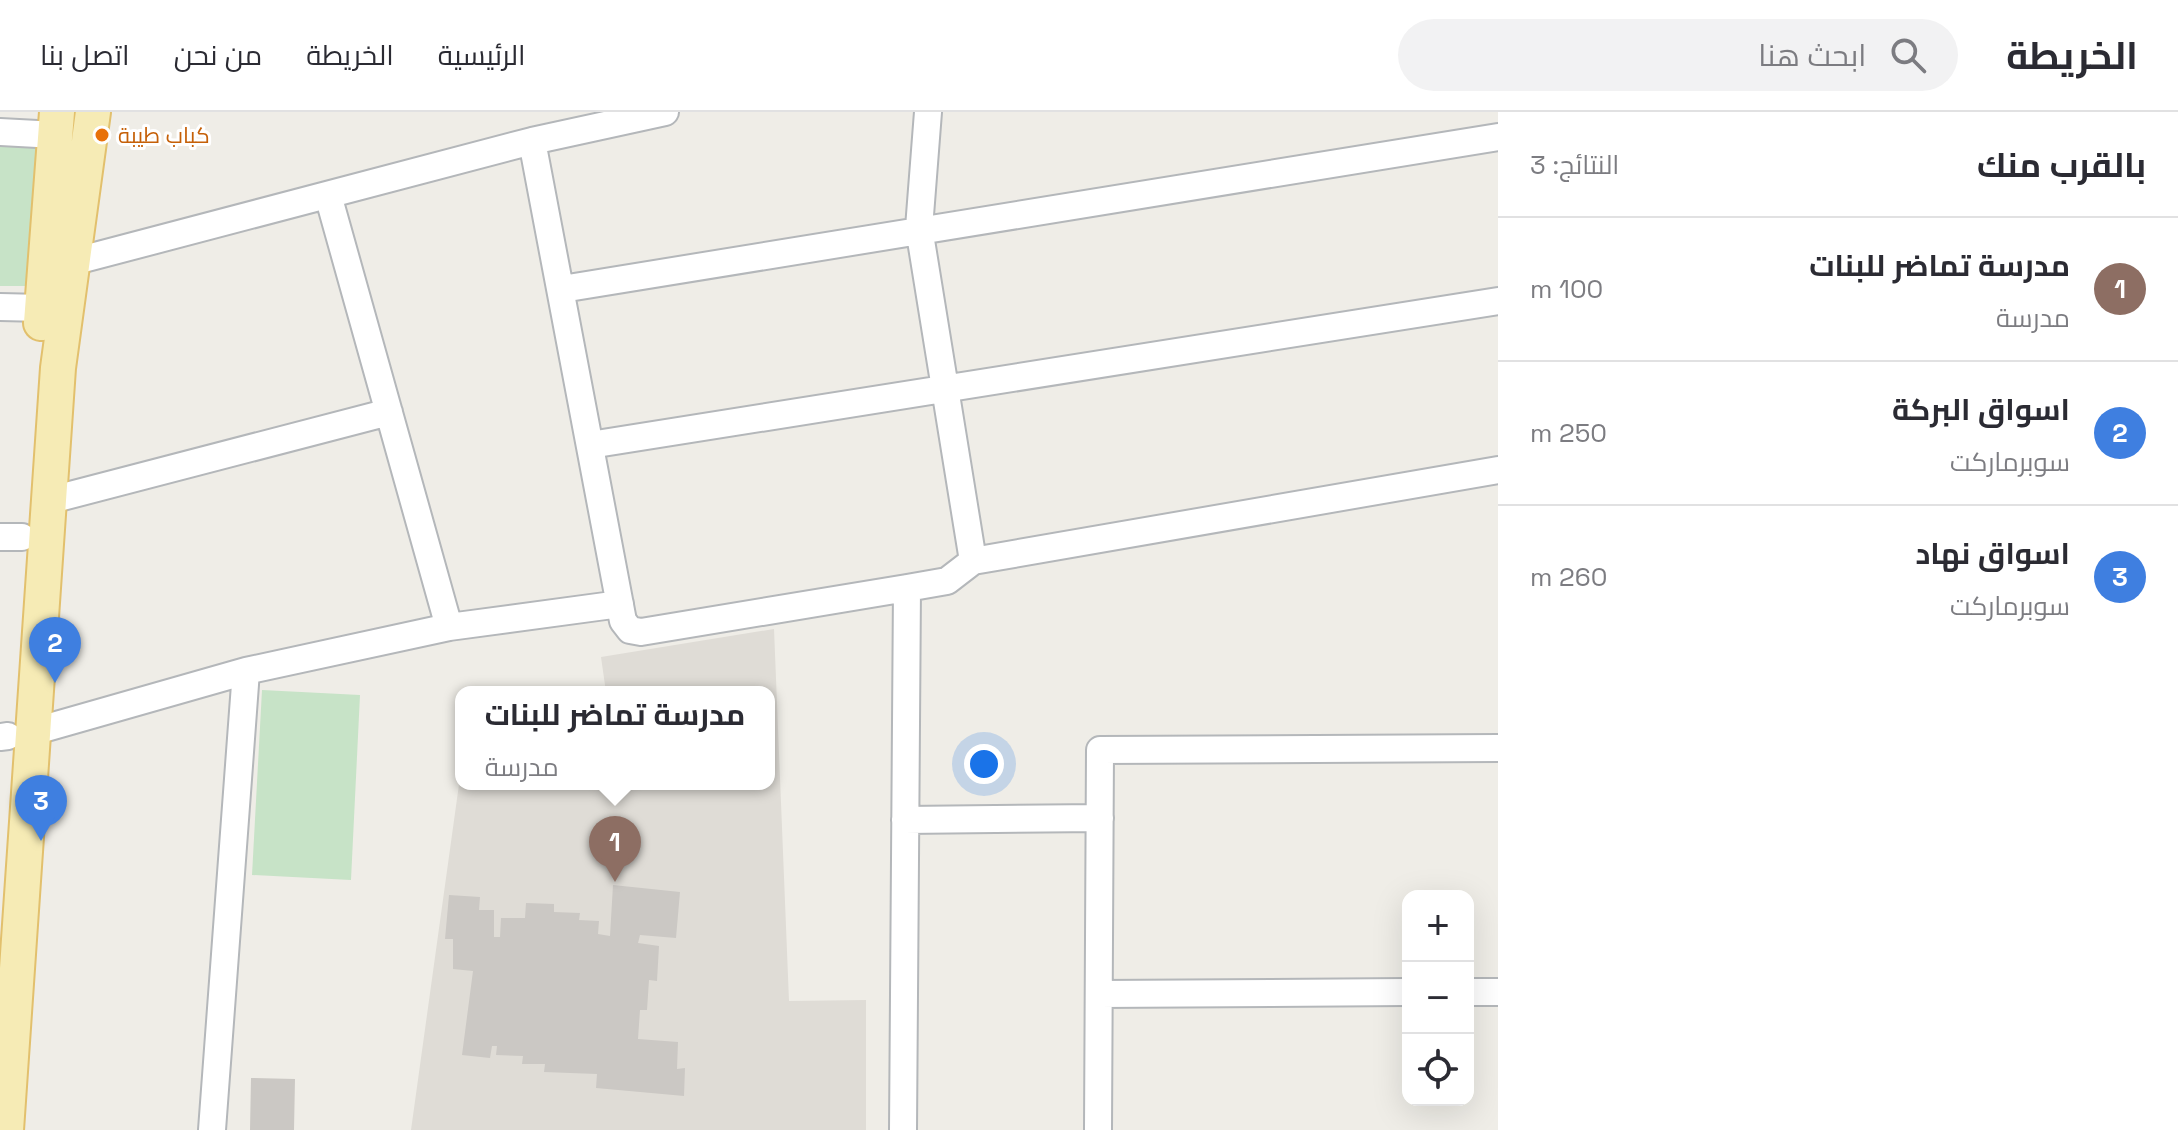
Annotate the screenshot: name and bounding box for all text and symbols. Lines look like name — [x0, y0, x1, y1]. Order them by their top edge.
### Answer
search box — [1398, 19, 1958, 91]
text: الخريطة — [2006, 32, 2138, 80]
icon: search — [1886, 33, 1930, 77]
text: ابحث هنا — [1758, 36, 1866, 75]
text: اتصل بنا — [40, 37, 130, 73]
text: من نحن — [174, 37, 262, 73]
text: الخريطة — [306, 37, 394, 73]
text: الرئيسية — [438, 37, 526, 73]
place label: كباب طيبة — [118, 121, 210, 149]
marker: كباب طيبة — [93, 126, 111, 144]
text: بالقرب منك — [1977, 144, 2146, 187]
text: النتائج: 3 — [1530, 148, 1619, 182]
text: مدرسة تماضر للبنات — [1809, 246, 2070, 285]
text: 100 m — [1530, 272, 1603, 306]
text: 1 — [2114, 272, 2126, 306]
text: مدرسة — [1996, 301, 2070, 335]
text: اسواق البركة — [1892, 390, 2070, 429]
text: 250 m — [1530, 416, 1607, 450]
text: 2 — [2112, 416, 2128, 450]
text: سوبرماركت — [1950, 445, 2070, 479]
text: اسواق نهاد — [1915, 534, 2070, 573]
text: 260 m — [1530, 560, 1607, 594]
text: 3 — [2112, 560, 2128, 594]
text: سوبرماركت — [1950, 589, 2070, 623]
pin: 2 — [29, 617, 81, 683]
popup — [455, 686, 775, 790]
text: مدرسة تماضر للبنات — [485, 695, 745, 734]
your location — [964, 744, 1004, 784]
text: مدرسة — [485, 750, 559, 784]
pin: 3 — [15, 775, 67, 841]
pin: 1 — [589, 816, 641, 882]
map controls — [1402, 890, 1474, 1106]
button: + — [1402, 890, 1474, 962]
button: − — [1402, 962, 1474, 1034]
button: locate — [1402, 1034, 1474, 1106]

